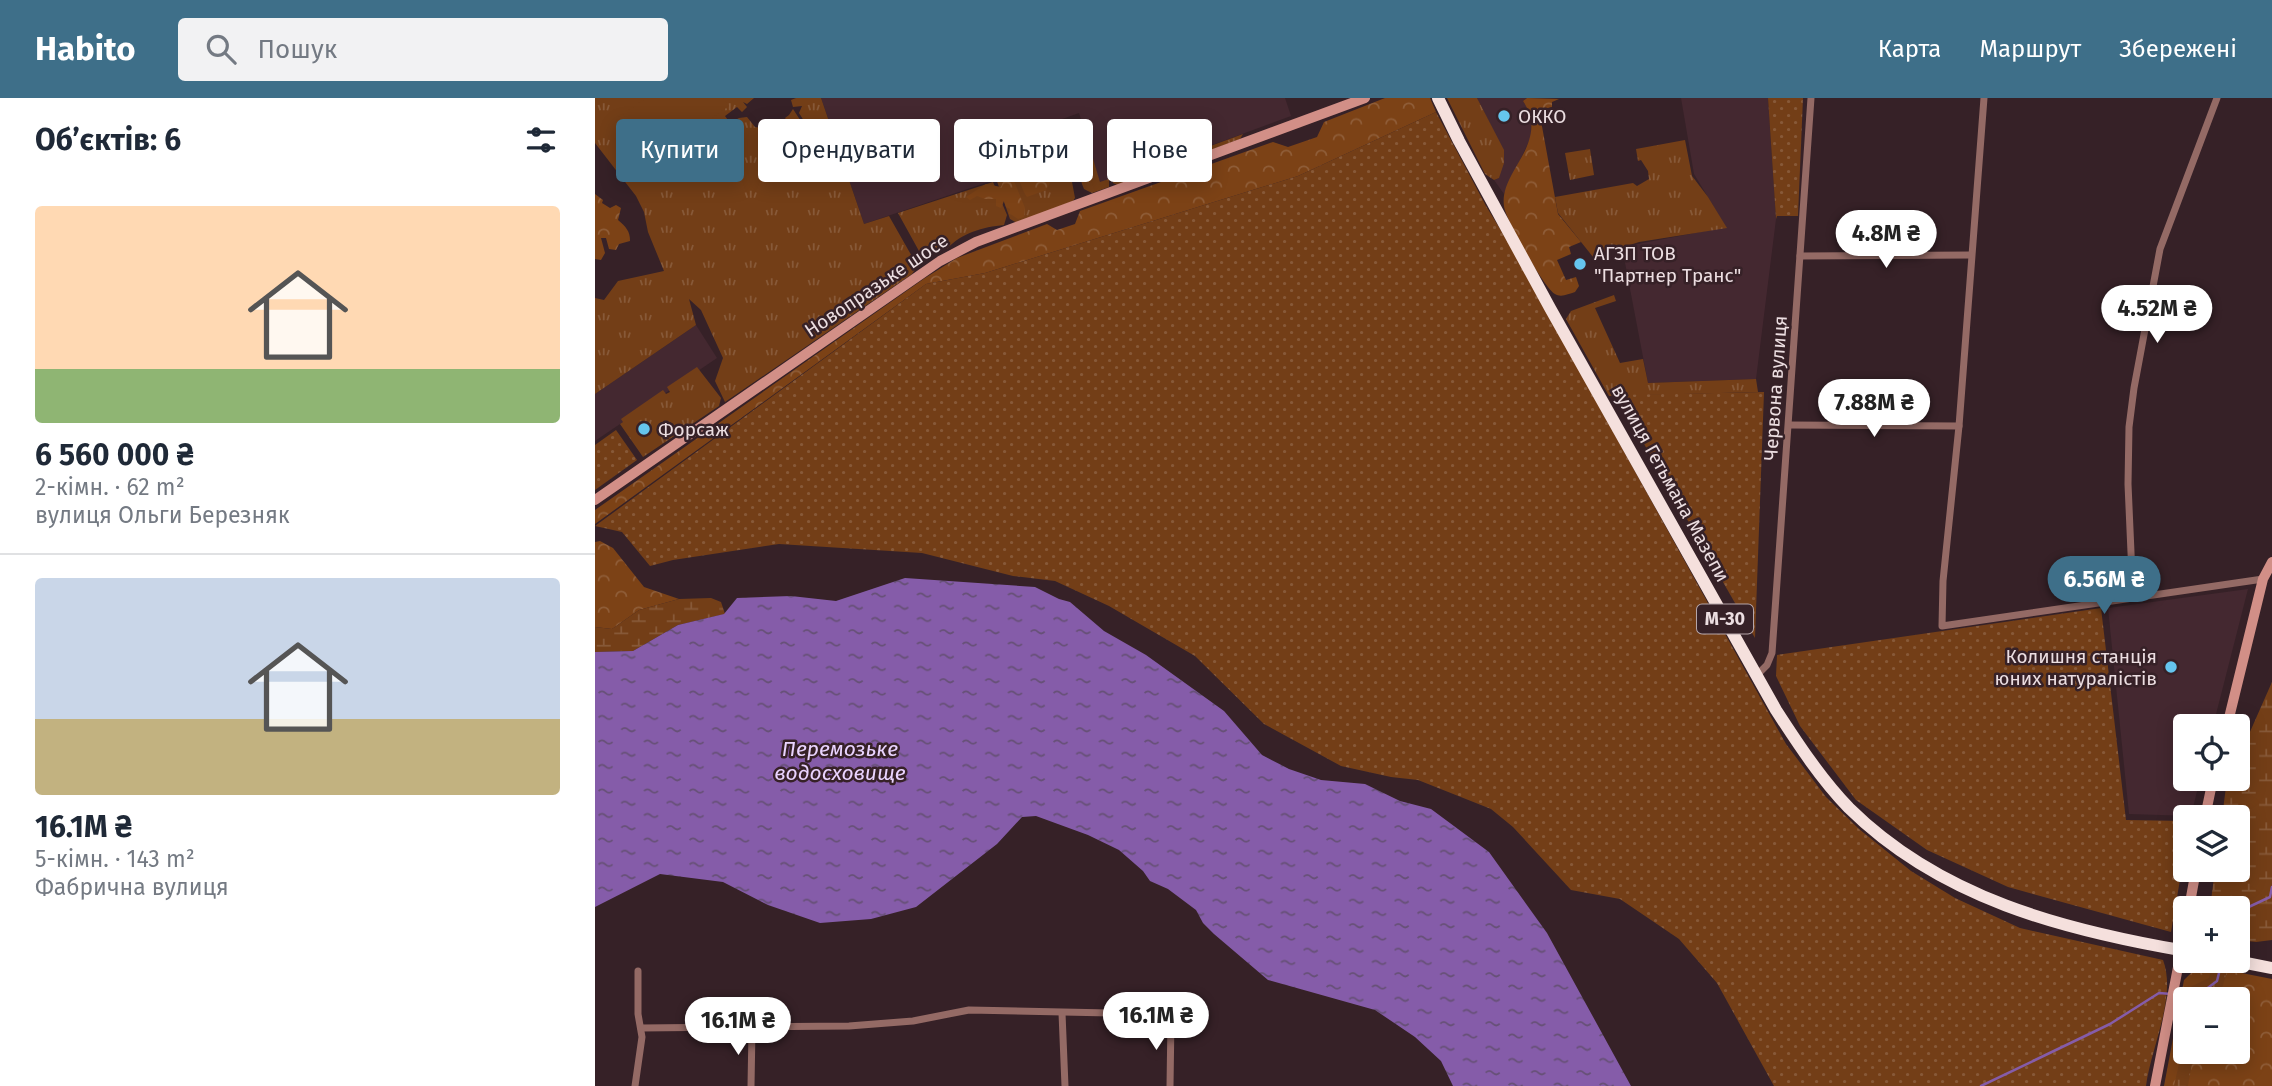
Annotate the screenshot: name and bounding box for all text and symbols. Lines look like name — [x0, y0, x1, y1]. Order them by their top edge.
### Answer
search box — [178, 18, 668, 81]
text: Habito — [35, 29, 136, 69]
icon: search — [202, 30, 240, 68]
text: Пошук — [258, 34, 337, 65]
text: Карта — [1878, 35, 1941, 63]
text: Маршрут — [1979, 35, 2081, 63]
text: Збережені — [2119, 35, 2237, 63]
place label: ОККО — [1518, 105, 1566, 128]
marker: ОККО — [1496, 108, 1512, 124]
chip: Купити — [616, 119, 744, 182]
chip: Орендувати — [758, 119, 940, 182]
chip: Фільтри — [954, 119, 1093, 182]
chip: Нове — [1107, 119, 1212, 182]
icon: filters — [522, 121, 560, 159]
text: Об’єктів: 6 — [35, 122, 181, 158]
pin: 4.8M ₴ — [1829, 211, 1943, 270]
text: 4.8M ₴ — [1852, 219, 1920, 247]
street label: Новопразьке шосе — [800, 229, 952, 342]
place label: АГЗП ТОВ "Партнер Транс" — [1594, 242, 1741, 287]
icon: home — [235, 252, 361, 378]
marker: АГЗП ТОВ "Партнер Транс" — [1572, 256, 1588, 272]
pin: 4.52M ₴ — [2092, 286, 2222, 345]
text: 4.52M ₴ — [2117, 294, 2197, 322]
street label: Червона вулиця — [1759, 315, 1792, 461]
pin: 7.88M ₴ — [1809, 380, 1939, 439]
street label: вулиця Гетьмана Мазепи — [1607, 381, 1734, 586]
text: 7.88M ₴ — [1834, 388, 1914, 416]
place label: Форсаж — [658, 418, 729, 441]
marker: Форсаж — [636, 421, 652, 437]
text: 6 560 000 ₴ — [35, 437, 194, 473]
text: 2-кімн. · 62 m² — [35, 473, 185, 501]
text: вулиця Ольги Березняк — [35, 501, 290, 529]
pin: 6.56M ₴ — [2039, 556, 2169, 616]
text: 6.56M ₴ — [2064, 565, 2144, 593]
road number: М-30 — [1697, 604, 1753, 634]
icon: home — [235, 624, 361, 750]
place label: Колишня станція юних натуралістів — [1995, 645, 2157, 690]
marker: Колишня станція юних натуралістів — [2163, 659, 2179, 675]
map controls — [2173, 714, 2250, 1064]
button: locate — [2173, 714, 2250, 791]
water label: Перемозьке водосховище — [774, 736, 906, 786]
button: layers — [2173, 805, 2250, 882]
text: 16.1M ₴ — [35, 809, 132, 845]
text: 5-кімн. · 143 m² — [35, 845, 195, 873]
text: Фабрична вулиця — [35, 873, 229, 901]
button: + — [2173, 896, 2250, 973]
button: − — [2173, 987, 2250, 1064]
pin: 16.1M ₴ — [1091, 992, 1221, 1052]
pin: 16.1M ₴ — [673, 998, 803, 1057]
text: 16.1M ₴ — [1119, 1001, 1193, 1029]
text: 16.1M ₴ — [701, 1006, 775, 1034]

